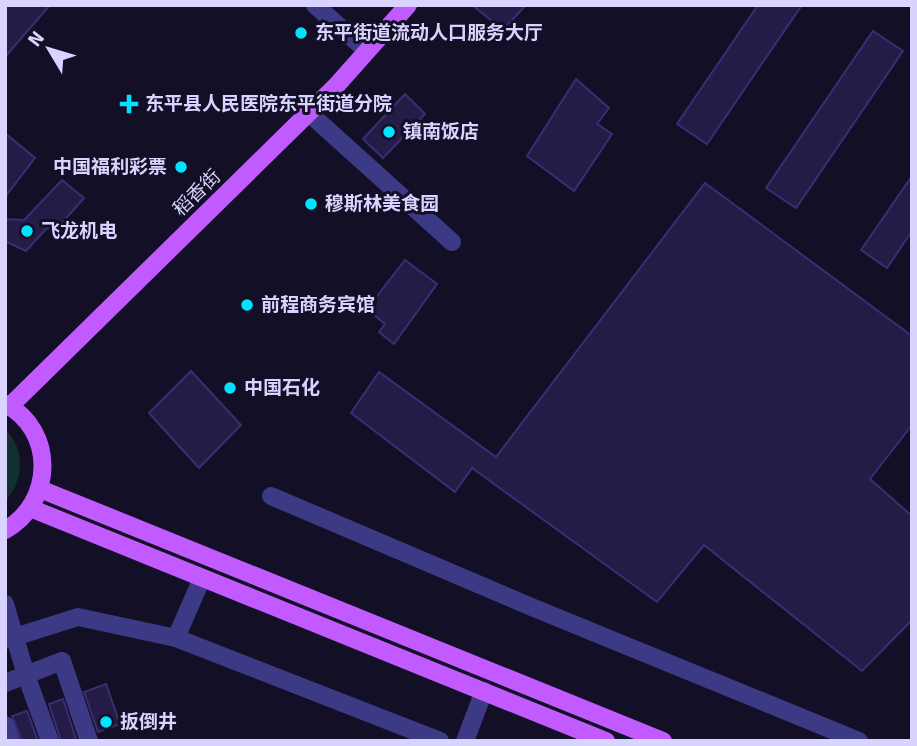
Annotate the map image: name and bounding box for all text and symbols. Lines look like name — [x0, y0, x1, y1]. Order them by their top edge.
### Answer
north arrow — [14, 14, 84, 84]
place label: 东平街道流动人口服务大厅 — [315, 21, 543, 45]
marker: 东平街道流动人口服务大厅 — [293, 25, 309, 41]
text: N — [23, 27, 50, 52]
place label: 东平县人民医院东平街道分院 — [145, 92, 392, 116]
marker: 东平县人民医院东平街道分院 — [119, 94, 139, 114]
place label: 镇南饭店 — [403, 120, 479, 144]
marker: 镇南饭店 — [381, 124, 397, 140]
place label: 中国福利彩票 — [53, 155, 167, 179]
marker: 中国福利彩票 — [173, 159, 189, 175]
street label: 稻香街 — [168, 165, 226, 221]
place label: 穆斯林美食园 — [325, 192, 439, 216]
marker: 穆斯林美食园 — [303, 196, 319, 212]
place label: 飞龙机电 — [41, 219, 117, 243]
marker: 飞龙机电 — [19, 223, 35, 239]
place label: 前程商务宾馆 — [261, 293, 375, 317]
marker: 前程商务宾馆 — [239, 297, 255, 313]
place label: 中国石化 — [244, 376, 320, 400]
marker: 中国石化 — [222, 380, 238, 396]
place label: 扳倒井 — [120, 710, 177, 734]
marker: 扳倒井 — [98, 714, 114, 730]

